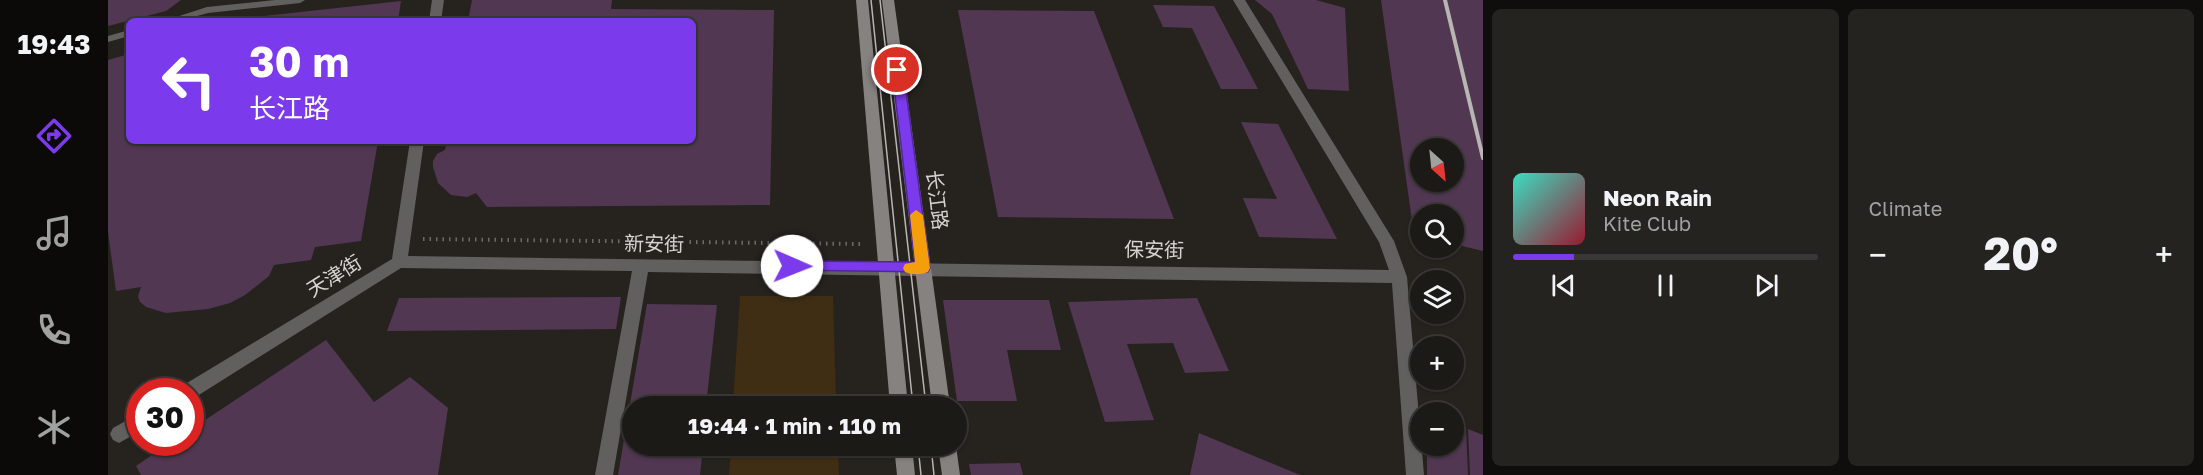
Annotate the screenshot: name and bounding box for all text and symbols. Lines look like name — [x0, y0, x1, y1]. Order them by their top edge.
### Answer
text: 19:43 — [17, 28, 91, 60]
text: 30 m — [249, 36, 349, 86]
icon: left — [150, 42, 228, 120]
pin — [871, 44, 922, 95]
icon: arrive — [880, 53, 913, 86]
text: 长江路 — [249, 92, 330, 124]
icon: directions — [33, 115, 75, 157]
north arrow — [1410, 138, 1464, 192]
map controls — [1410, 138, 1464, 456]
street label: 长江路 — [922, 169, 954, 231]
text: Neon Rain — [1603, 184, 1712, 211]
text: Climate — [1869, 196, 1942, 220]
button: search — [1410, 204, 1464, 258]
text: Kite Club — [1603, 211, 1691, 235]
icon: music — [33, 212, 75, 254]
text: 20° — [1984, 226, 2058, 280]
street label: 新安街 — [624, 230, 684, 256]
position arrow — [760, 234, 824, 298]
text: − — [1869, 235, 1887, 274]
text: + — [2155, 235, 2173, 274]
street label: 保安街 — [1124, 236, 1184, 262]
street label: 天津街 — [302, 249, 365, 301]
icon: previous — [1547, 269, 1580, 302]
icon: pause — [1649, 269, 1682, 302]
icon: next — [1750, 269, 1783, 302]
button: layers — [1410, 270, 1464, 324]
icon: phone — [33, 309, 75, 351]
button: + — [1410, 336, 1464, 390]
speed limit sign: 30 — [126, 378, 204, 456]
button: − — [1410, 402, 1464, 456]
icon: climate — [33, 406, 75, 448]
text: 19:44 · 1 min · 110 m — [688, 412, 901, 439]

